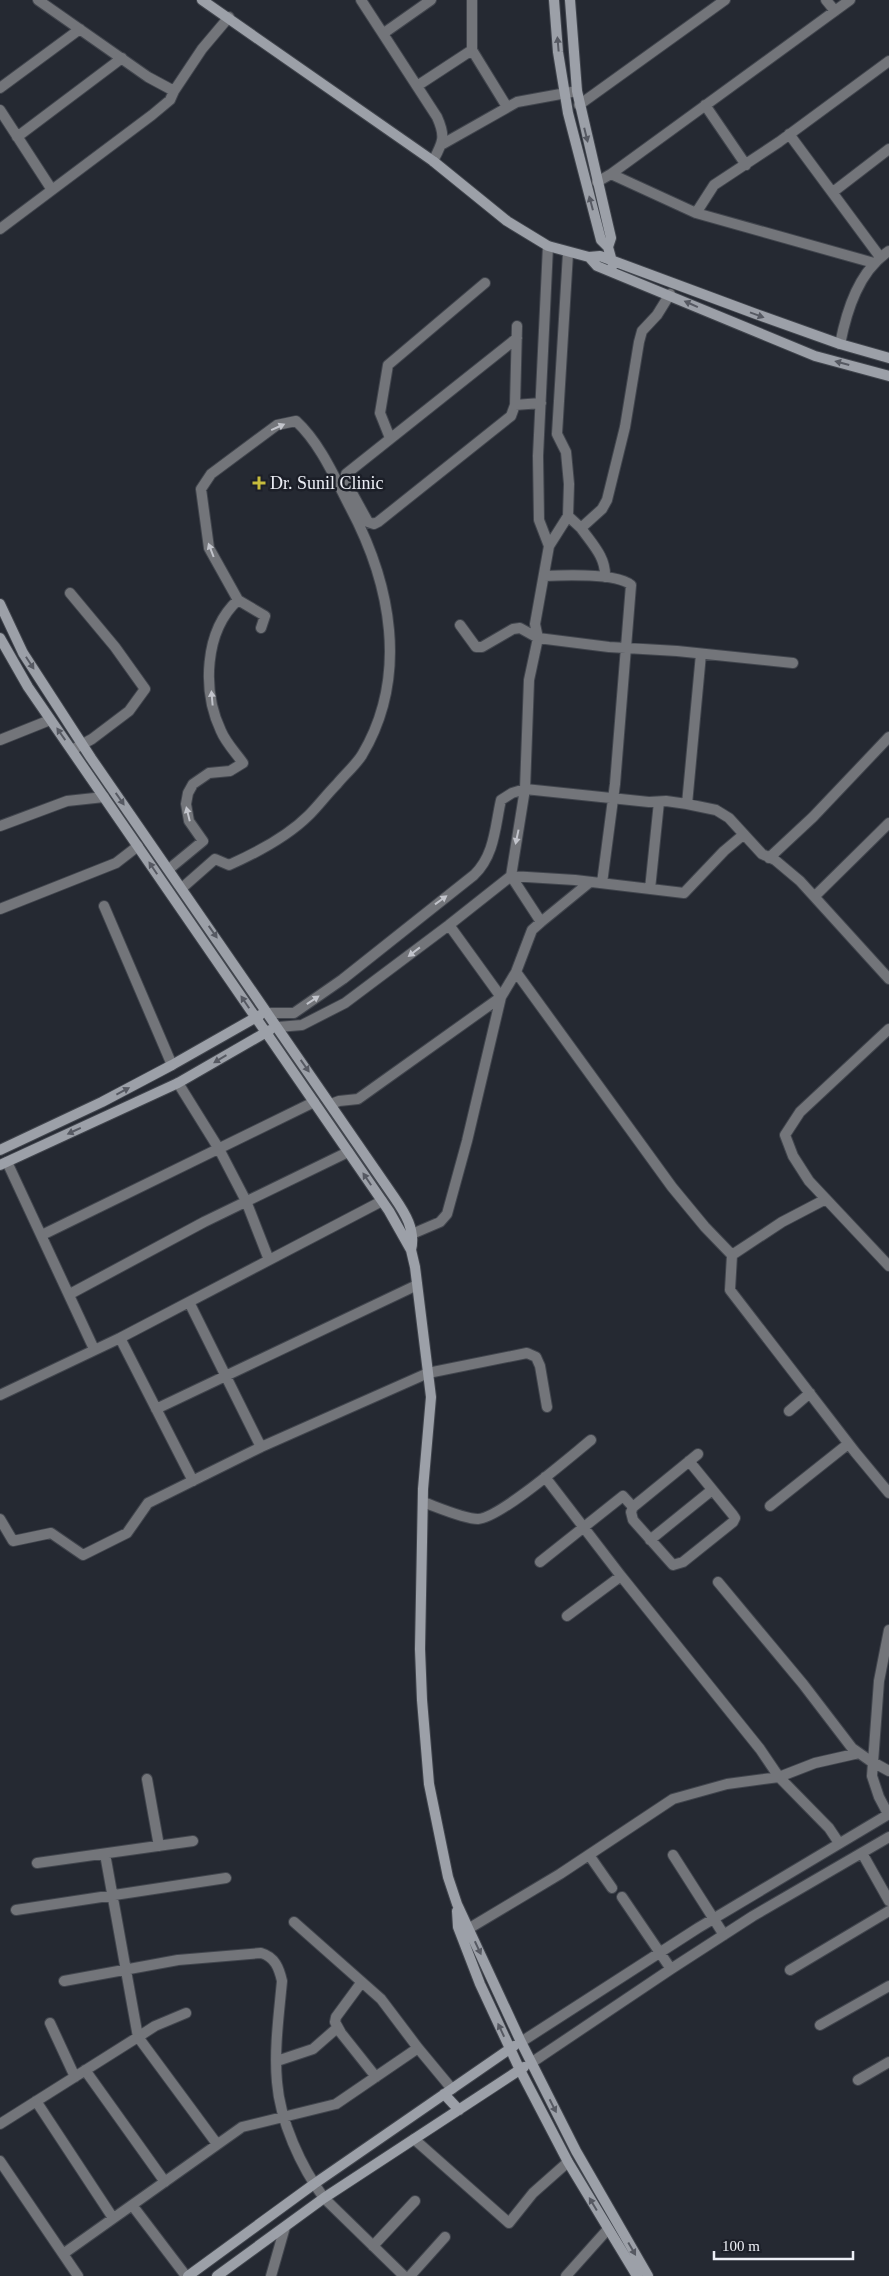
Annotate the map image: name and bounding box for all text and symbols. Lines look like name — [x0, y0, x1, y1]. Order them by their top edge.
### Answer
one-way arrow — [553, 35, 561, 51]
one-way arrow — [582, 127, 590, 142]
one-way arrow — [587, 195, 595, 210]
one-way arrow — [684, 299, 698, 307]
one-way arrow — [749, 311, 764, 319]
one-way arrow — [834, 359, 849, 367]
one-way arrow — [271, 422, 285, 430]
place label: Dr. Sunil Clinic — [270, 473, 384, 493]
marker: Dr. Sunil Clinic — [252, 476, 266, 490]
one-way arrow — [207, 543, 215, 557]
one-way arrow — [25, 657, 35, 670]
one-way arrow — [207, 689, 215, 705]
one-way arrow — [56, 727, 66, 741]
one-way arrow — [115, 792, 125, 806]
one-way arrow — [184, 807, 192, 822]
one-way arrow — [513, 829, 521, 844]
one-way arrow — [148, 861, 158, 875]
one-way arrow — [434, 895, 448, 905]
one-way arrow — [208, 925, 218, 939]
one-way arrow — [408, 946, 421, 957]
one-way arrow — [240, 995, 250, 1009]
one-way arrow — [306, 995, 320, 1004]
one-way arrow — [213, 1054, 226, 1063]
one-way arrow — [300, 1059, 310, 1073]
one-way arrow — [116, 1087, 130, 1095]
one-way arrow — [67, 1127, 81, 1135]
one-way arrow — [362, 1172, 372, 1186]
one-way arrow — [474, 1941, 482, 1955]
one-way arrow — [497, 2023, 505, 2037]
one-way arrow — [549, 2099, 557, 2113]
one-way arrow — [589, 2198, 598, 2211]
scale bar — [714, 2228, 853, 2260]
text: 100 m — [722, 2238, 760, 2254]
one-way arrow — [627, 2242, 636, 2255]

